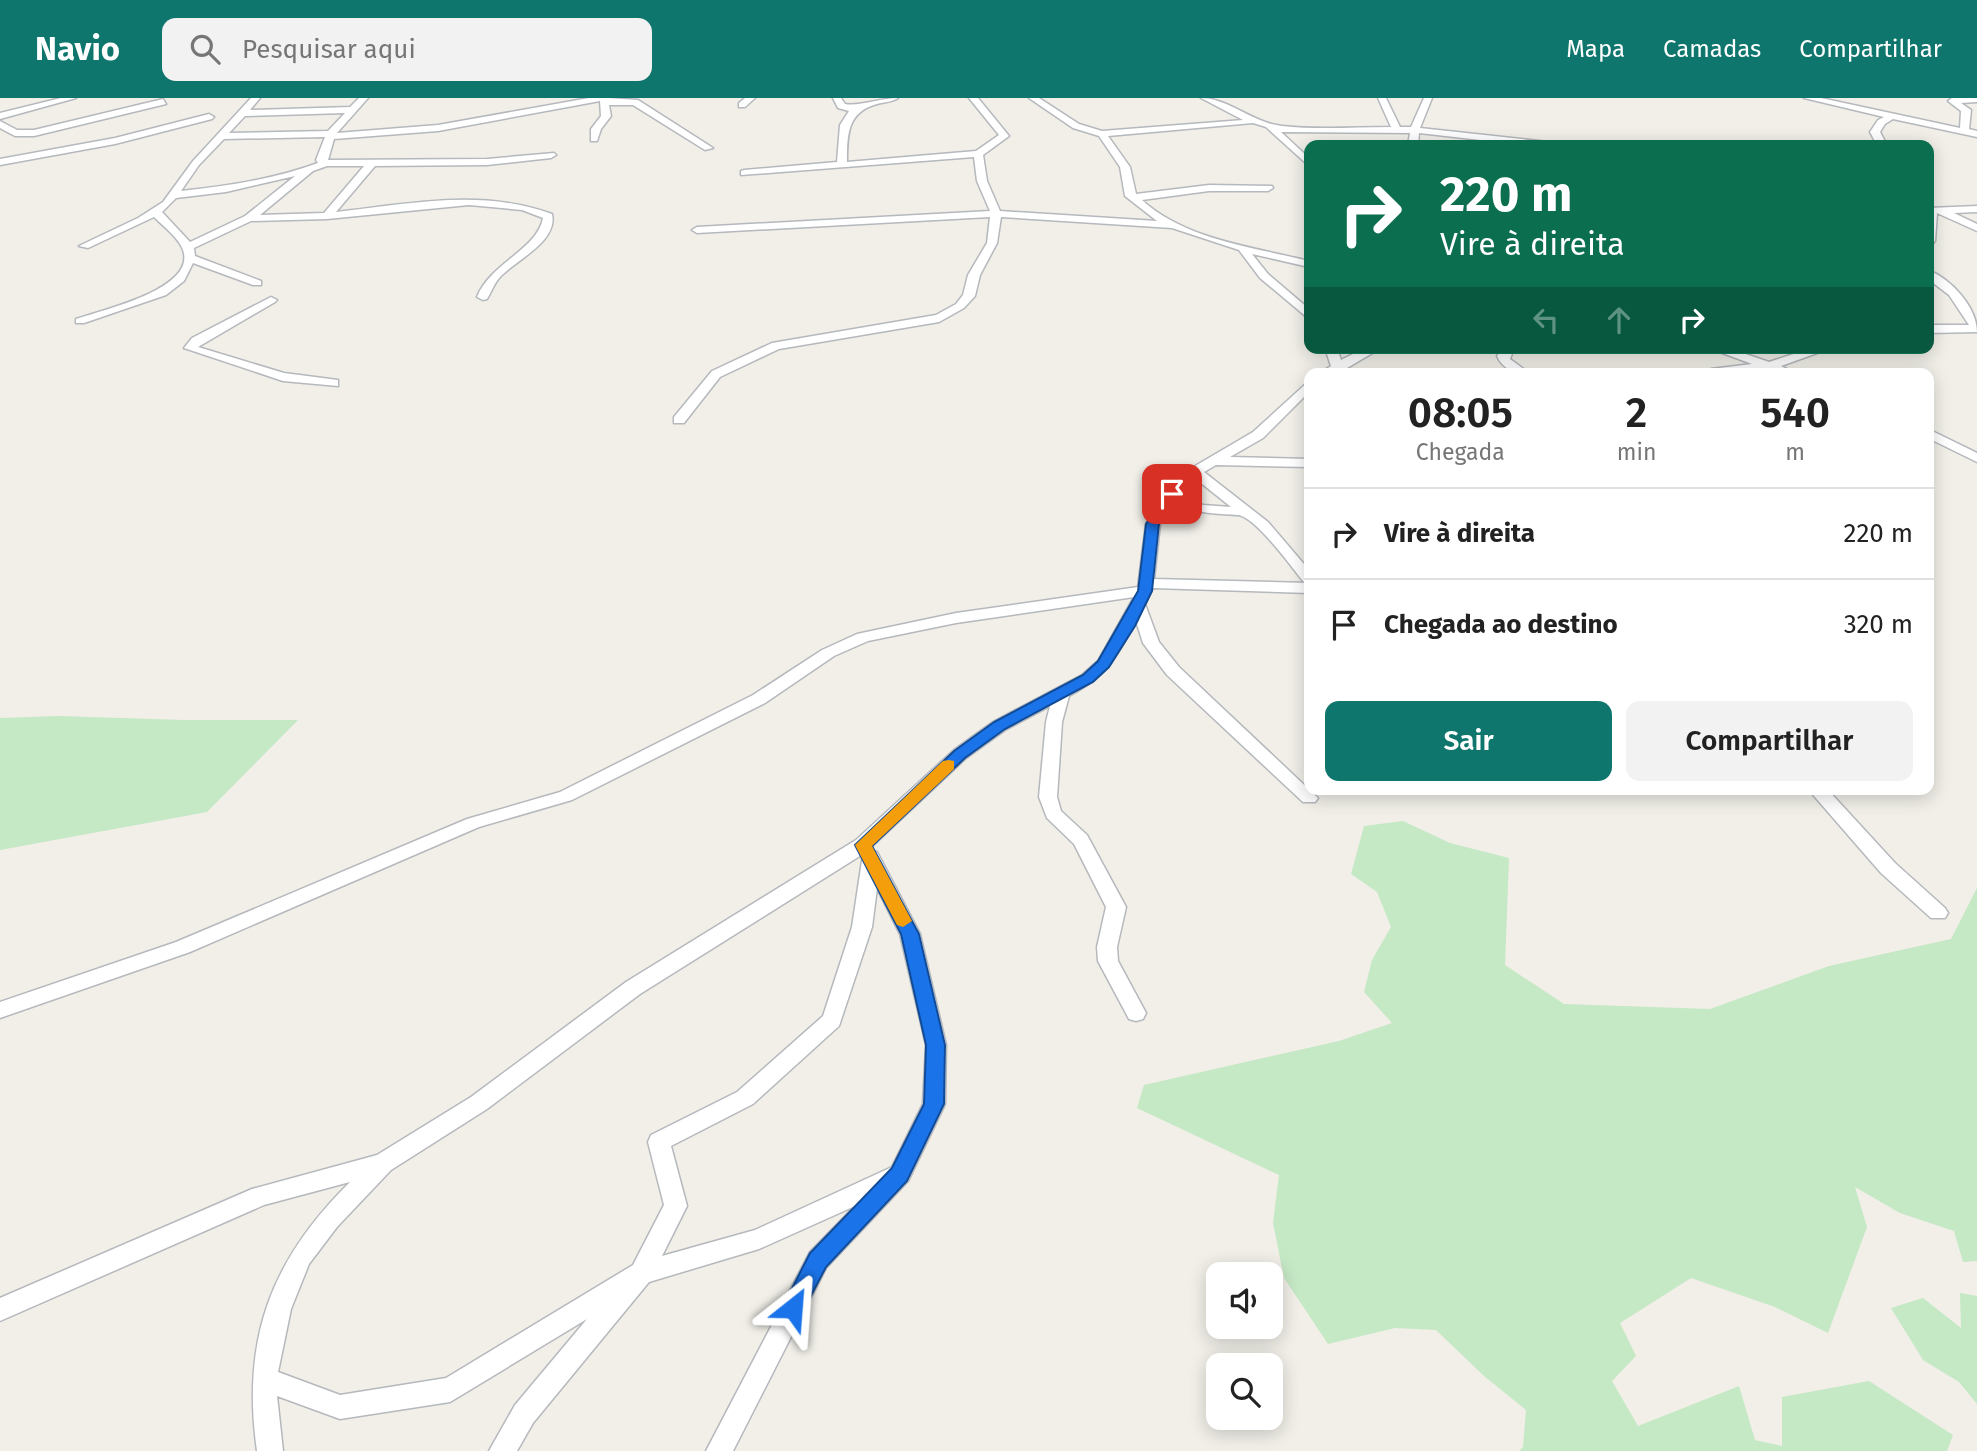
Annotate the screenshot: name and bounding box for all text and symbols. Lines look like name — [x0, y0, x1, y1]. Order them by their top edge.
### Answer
search box — [162, 18, 652, 81]
text: Navio — [35, 29, 120, 69]
icon: search — [186, 30, 224, 68]
text: Pesquisar aqui — [242, 34, 416, 65]
text: Mapa — [1566, 35, 1625, 63]
text: Camadas — [1663, 35, 1761, 63]
text: Compartilhar — [1799, 35, 1942, 63]
text: 220 m — [1440, 165, 1572, 224]
icon: right — [1325, 168, 1416, 259]
text: Vire à direita — [1440, 225, 1625, 263]
icon: left — [1527, 301, 1565, 339]
icon: ahead — [1600, 301, 1638, 339]
icon: right — [1673, 301, 1711, 339]
text: 08:05 — [1408, 388, 1513, 438]
text: 2 — [1626, 388, 1647, 438]
text: 540 — [1760, 388, 1830, 438]
text: Chegada — [1416, 438, 1505, 466]
text: min — [1617, 438, 1656, 466]
text: m — [1785, 438, 1805, 466]
pin — [1142, 464, 1202, 524]
icon: arrive — [1153, 475, 1191, 513]
icon: right — [1325, 515, 1363, 553]
text: Vire à direita — [1384, 518, 1535, 549]
text: 220 m — [1844, 518, 1913, 549]
icon: arrive — [1325, 606, 1363, 644]
text: Chegada ao destino — [1384, 609, 1618, 640]
text: 320 m — [1844, 609, 1913, 640]
button: Sair — [1325, 701, 1612, 781]
button: Compartilhar — [1626, 701, 1913, 781]
map controls — [1206, 1262, 1283, 1430]
button: sound — [1206, 1262, 1283, 1339]
position arrow — [756, 1271, 830, 1345]
button: search — [1206, 1353, 1283, 1430]

